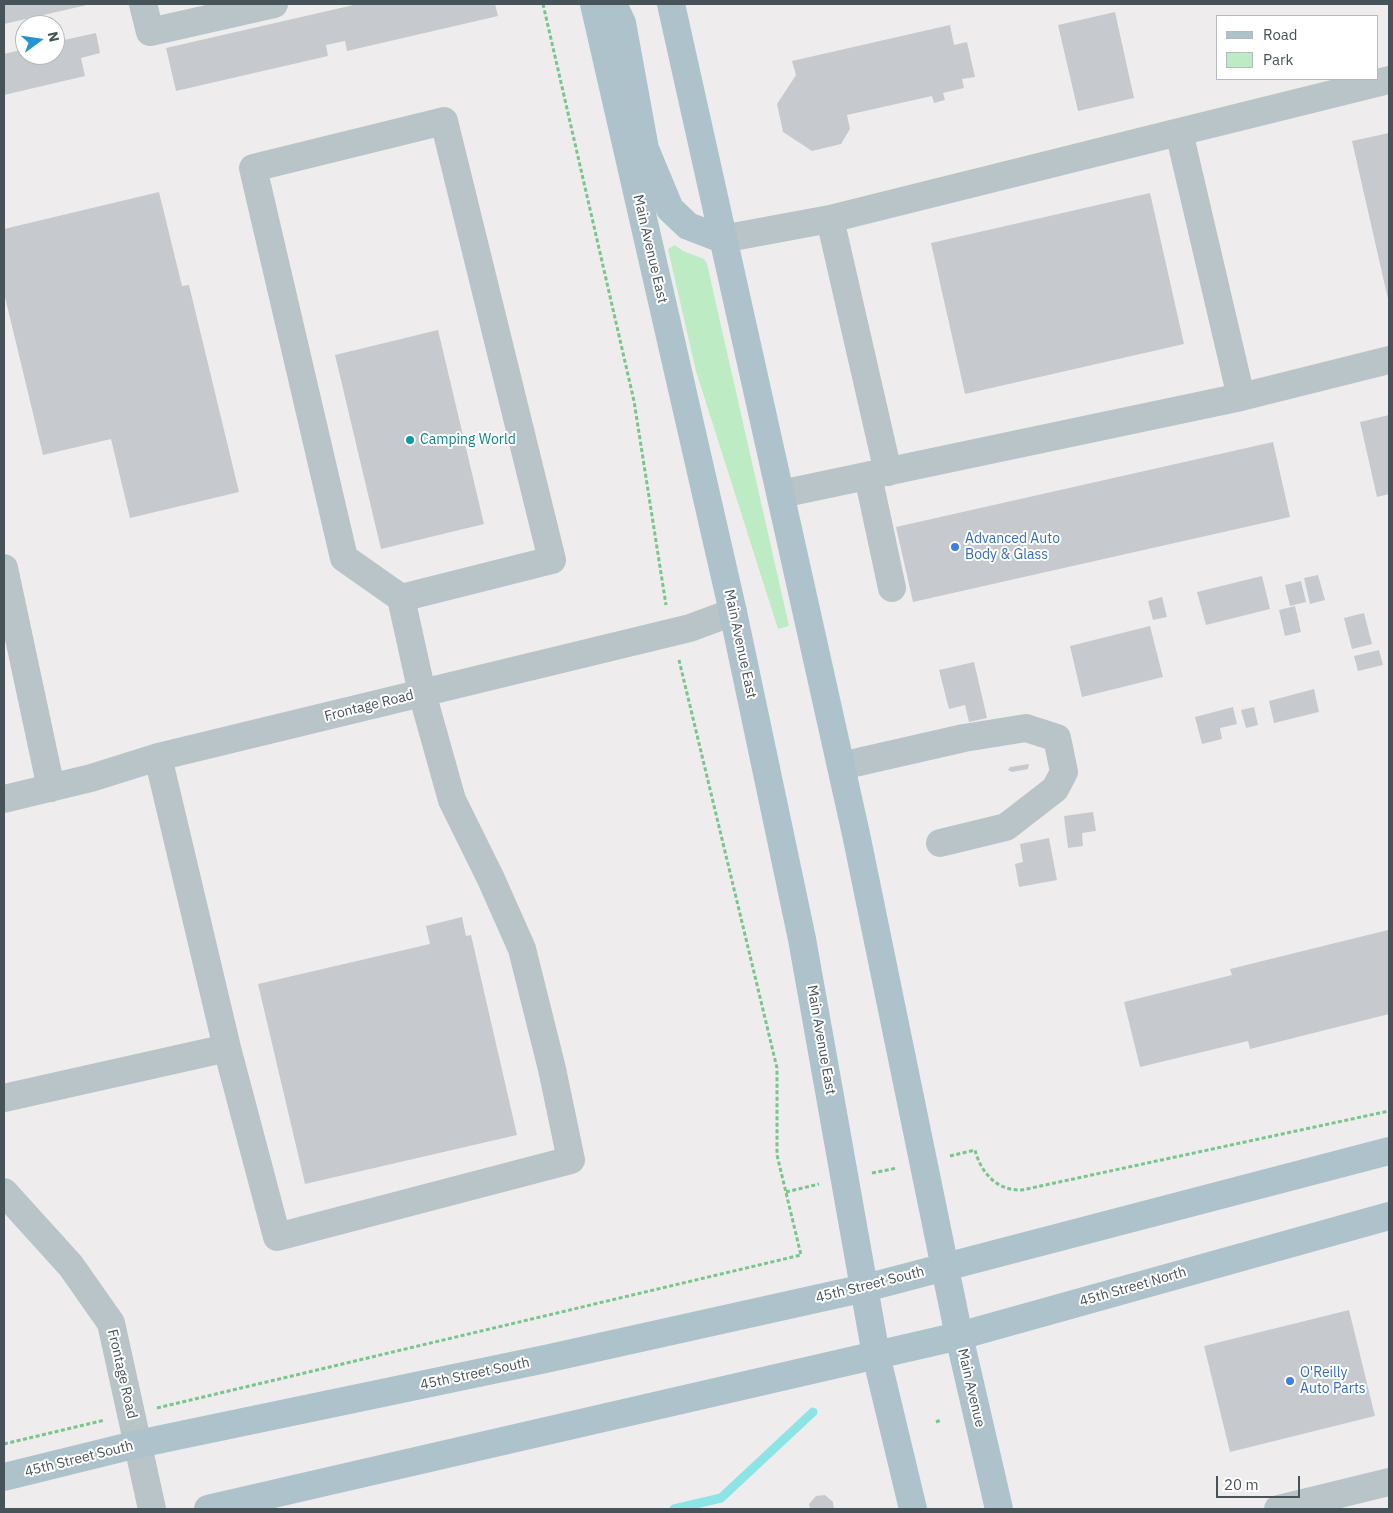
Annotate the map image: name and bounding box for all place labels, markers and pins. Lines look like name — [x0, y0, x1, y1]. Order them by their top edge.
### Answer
place label: Camping World — [420, 432, 516, 448]
marker: Camping World — [404, 434, 416, 446]
place label: Advanced Auto Body & Glass — [965, 531, 1060, 564]
marker: Advanced Auto Body & Glass — [949, 541, 961, 553]
place label: O'Reilly Auto Parts — [1300, 1365, 1366, 1398]
marker: O'Reilly Auto Parts — [1284, 1375, 1296, 1387]

